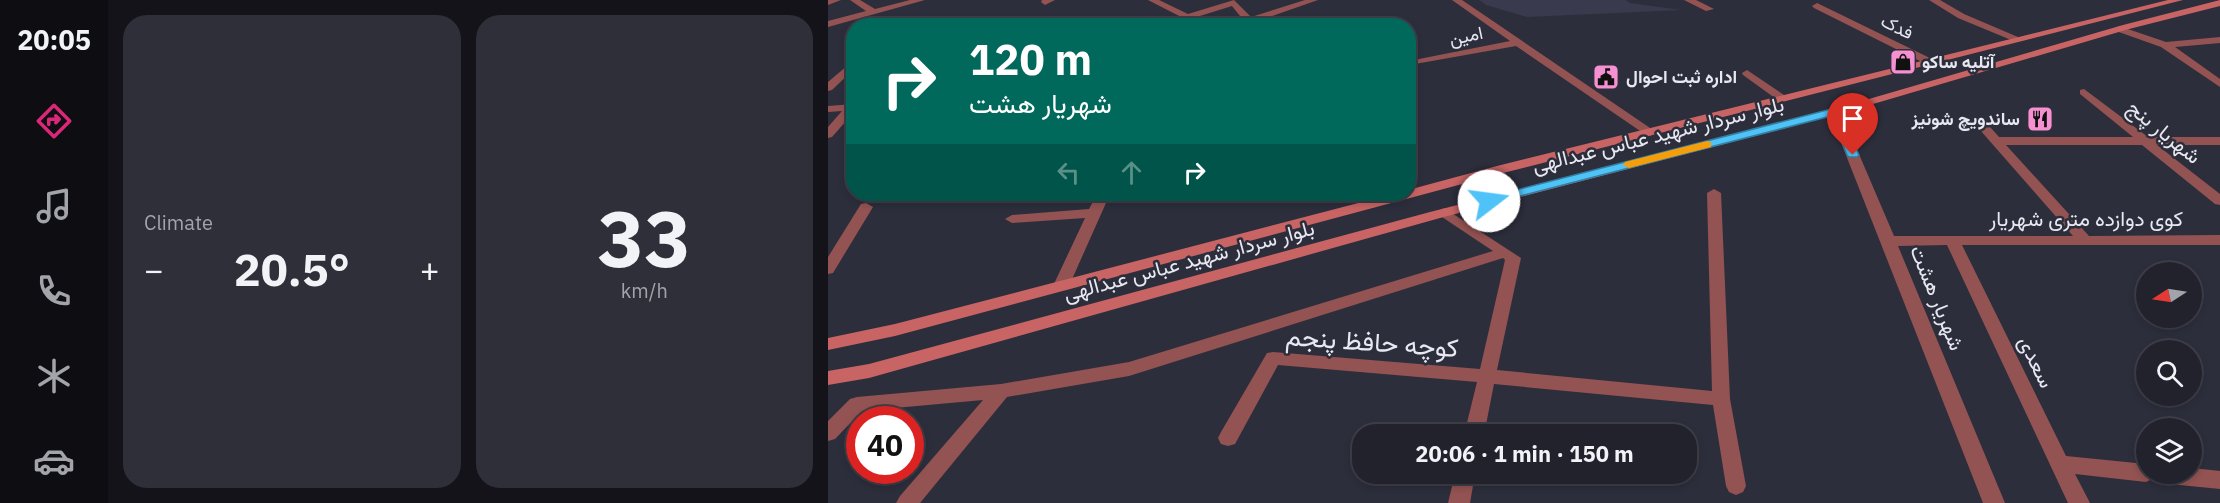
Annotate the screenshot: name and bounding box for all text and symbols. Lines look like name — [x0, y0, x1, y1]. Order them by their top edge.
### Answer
street label: فدک — [1877, 9, 1917, 44]
street label: امین — [1447, 21, 1485, 50]
text: 20:05 — [17, 22, 91, 57]
text: 120 m — [969, 32, 1092, 87]
icon: right — [870, 42, 948, 120]
shop icon: آتلیه ساکو — [1888, 47, 1918, 77]
place label: آتلیه ساکو — [1922, 50, 1996, 73]
public building icon: اداره ثبت احوال — [1591, 62, 1621, 92]
place label: اداره ثبت احوال — [1626, 65, 1737, 88]
text: شهریار هشت — [969, 85, 1112, 120]
street label: بلوار سردار شهید عباس عبدالهی — [1529, 89, 1787, 179]
pin — [1827, 93, 1878, 155]
street label: شهریار پنج — [2121, 93, 2207, 170]
icon: directions — [33, 100, 75, 142]
icon: arrive — [1836, 102, 1869, 135]
restaurant icon: ساندویچ شونیز — [2025, 104, 2055, 134]
place label: ساندویچ شونیز — [1911, 107, 2020, 131]
icon: left — [1052, 156, 1085, 189]
icon: ahead — [1115, 156, 1148, 189]
icon: right — [1178, 156, 1211, 189]
position arrow — [1457, 169, 1521, 233]
icon: music — [33, 185, 75, 227]
text: 33 — [597, 187, 691, 288]
street label: کوی دوازده متری شهریار — [1988, 204, 2183, 232]
text: Climate — [144, 209, 213, 236]
street label: بلوار سردار شهید عباس عبدالهی — [1060, 213, 1317, 307]
text: 20.5° — [234, 240, 350, 298]
street label: شهریار هشت — [1904, 241, 1972, 354]
text: − — [144, 248, 164, 291]
text: + — [420, 248, 439, 291]
north arrow — [2136, 262, 2202, 328]
map controls — [2136, 262, 2202, 484]
icon: phone — [33, 270, 75, 312]
text: km/h — [621, 277, 668, 304]
street label: کوچه حافظ پنجم — [1284, 318, 1460, 366]
street label: سعدی — [2012, 331, 2061, 392]
button: search — [2136, 340, 2202, 406]
icon: climate — [33, 355, 75, 397]
speed limit sign: 40 — [846, 406, 924, 484]
button: layers — [2136, 418, 2202, 484]
text: 20:06 · 1 min · 150 m — [1415, 439, 1634, 468]
icon: car — [33, 440, 75, 482]

